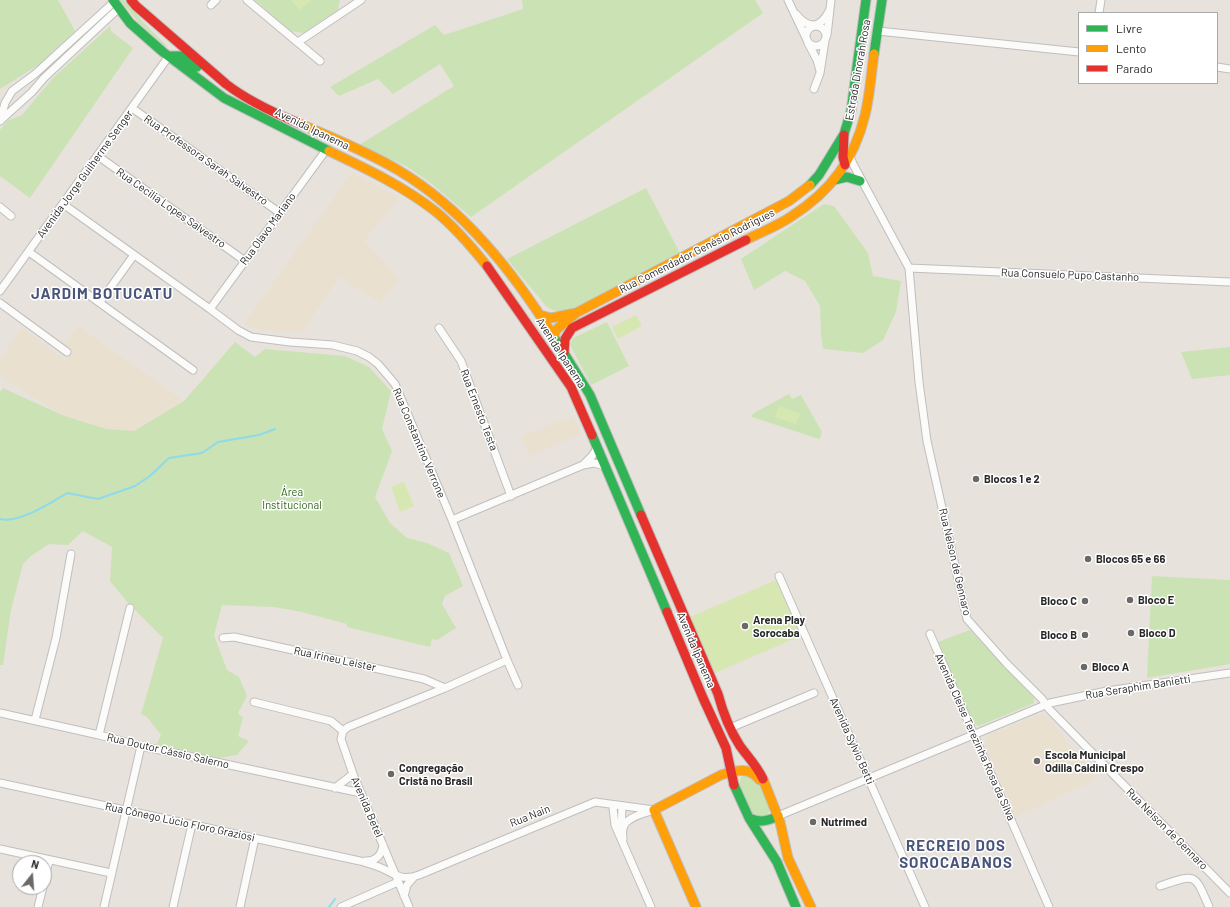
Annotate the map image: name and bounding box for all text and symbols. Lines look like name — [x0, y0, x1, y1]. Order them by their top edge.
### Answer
legend — [1078, 12, 1218, 84]
street label: Estrada Dinorah Rosa — [843, 19, 873, 121]
text: Livre — [1116, 21, 1142, 35]
text: Lento — [1116, 41, 1146, 55]
text: Parado — [1116, 61, 1153, 75]
street label: Avenida Ipanema — [273, 105, 351, 153]
street label: Avenida Jorge Guilherme Senger — [34, 108, 136, 240]
street label: Rua Professora Sarah Salvestro — [141, 112, 271, 208]
street label: Rua Cecilia Lopes Salvestro — [114, 165, 228, 251]
street label: Rua Olavo Mariano — [237, 190, 299, 268]
street label: Rua Comendador Genésio Rodrigues — [617, 206, 777, 296]
street label: Rua Consuelo Pupo Castanho — [1001, 266, 1139, 284]
district label: JARDIM BOTUCATU — [31, 285, 173, 303]
street label: Avenida Ipanema — [533, 316, 589, 390]
street label: Rua Ernesto Testa — [457, 367, 501, 453]
street label: Rua Constantino Verrone — [390, 386, 448, 500]
place label: Blocos 1 e 2 — [984, 472, 1040, 486]
marker: Blocos 1 e 2 — [971, 474, 981, 484]
park label: Área Institucional — [262, 485, 322, 511]
street label: Rua Nelson de Gennaro — [936, 507, 974, 617]
place label: Blocos 65 e 66 — [1096, 552, 1165, 566]
marker: Blocos 65 e 66 — [1083, 554, 1093, 564]
place label: Bloco E — [1138, 593, 1174, 607]
place label: Bloco C — [1041, 594, 1077, 608]
marker: Bloco E — [1125, 595, 1135, 605]
marker: Bloco C — [1080, 596, 1090, 606]
street label: Avenida Ipanema — [674, 610, 718, 690]
place label: Arena Play Sorocaba — [753, 613, 805, 639]
marker: Arena Play Sorocaba — [740, 621, 750, 631]
place label: Bloco D — [1139, 626, 1176, 640]
place label: Bloco B — [1040, 628, 1077, 642]
marker: Bloco D — [1126, 628, 1136, 638]
marker: Bloco B — [1080, 630, 1090, 640]
street label: Rua Irineu Leister — [293, 644, 377, 674]
street label: Avenida Cleise Terezinha Rosa da Silva — [932, 651, 1018, 823]
place label: Bloco A — [1092, 660, 1129, 674]
marker: Bloco A — [1079, 662, 1089, 672]
street label: Rua Seraphim Banietti — [1085, 672, 1191, 702]
street label: Avenida Sylvio Betti — [827, 696, 877, 786]
street label: Rua Doutor Cássio Salerno — [106, 731, 230, 771]
place label: Escola Municipal Odilla Caldini Crespo — [1045, 748, 1144, 774]
marker: Escola Municipal Odilla Caldini Crespo — [1032, 756, 1042, 766]
place label: Congregação Cristã no Brasil — [399, 761, 473, 787]
marker: Congregação Cristã no Brasil — [386, 769, 396, 779]
street label: Avenida Betel — [348, 775, 386, 839]
street label: Rua Nelson de Gennaro — [1124, 786, 1210, 872]
street label: Rua Cônego Lúcio Floro Graziosi — [104, 800, 256, 844]
street label: Rua Nain — [508, 802, 552, 830]
place label: Nutrimed — [821, 815, 867, 829]
marker: Nutrimed — [808, 817, 818, 827]
district label: RECREIO DOS SOROCABANOS — [899, 837, 1013, 872]
north arrow — [12, 855, 52, 895]
text: N — [30, 857, 41, 871]

